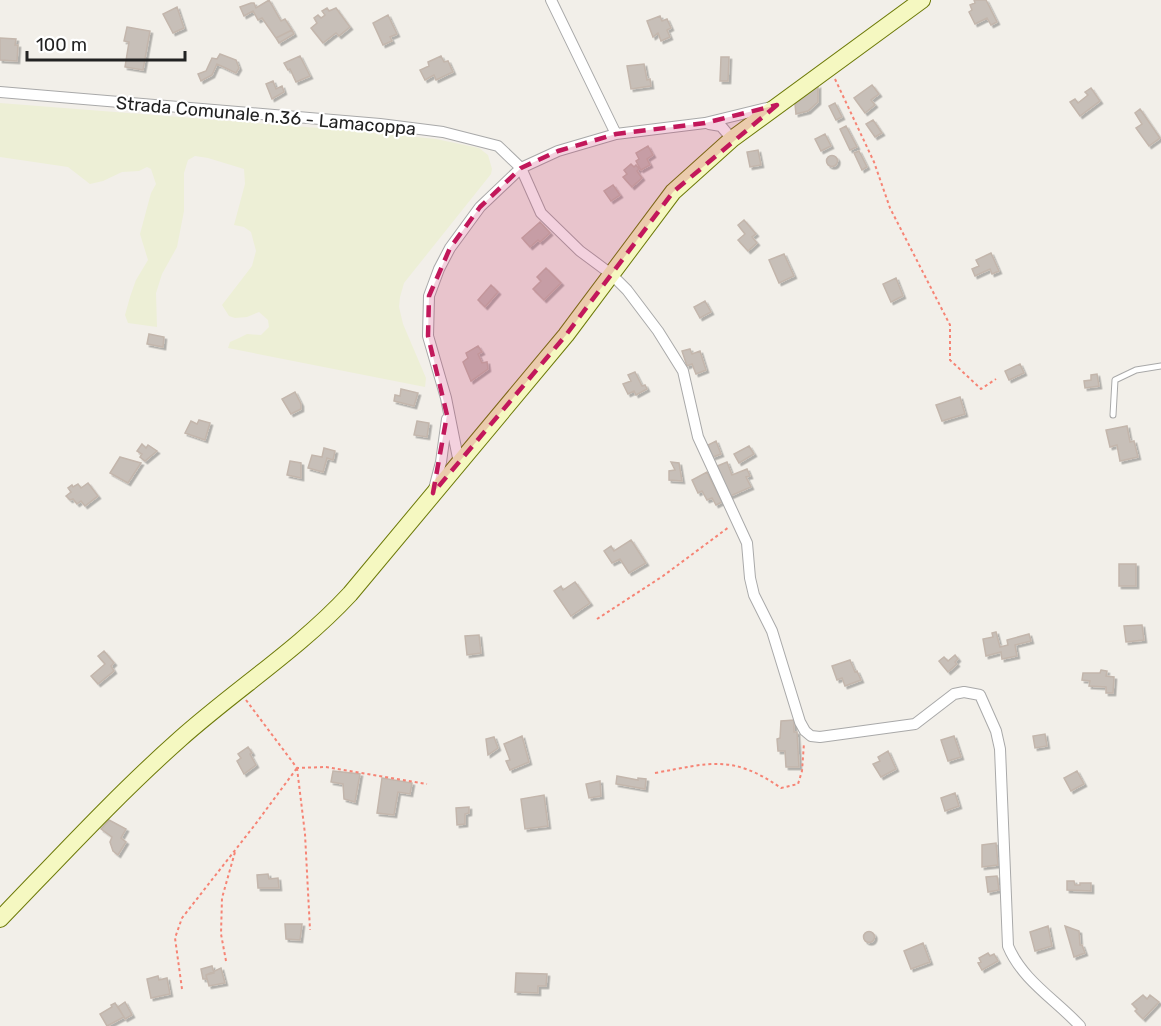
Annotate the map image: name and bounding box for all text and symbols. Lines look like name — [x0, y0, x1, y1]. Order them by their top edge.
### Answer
scale bar — [27, 24, 184, 62]
text: 100 m — [36, 34, 87, 56]
street label: Strada Comunale n.36 - Lamacoppa — [115, 92, 417, 140]

